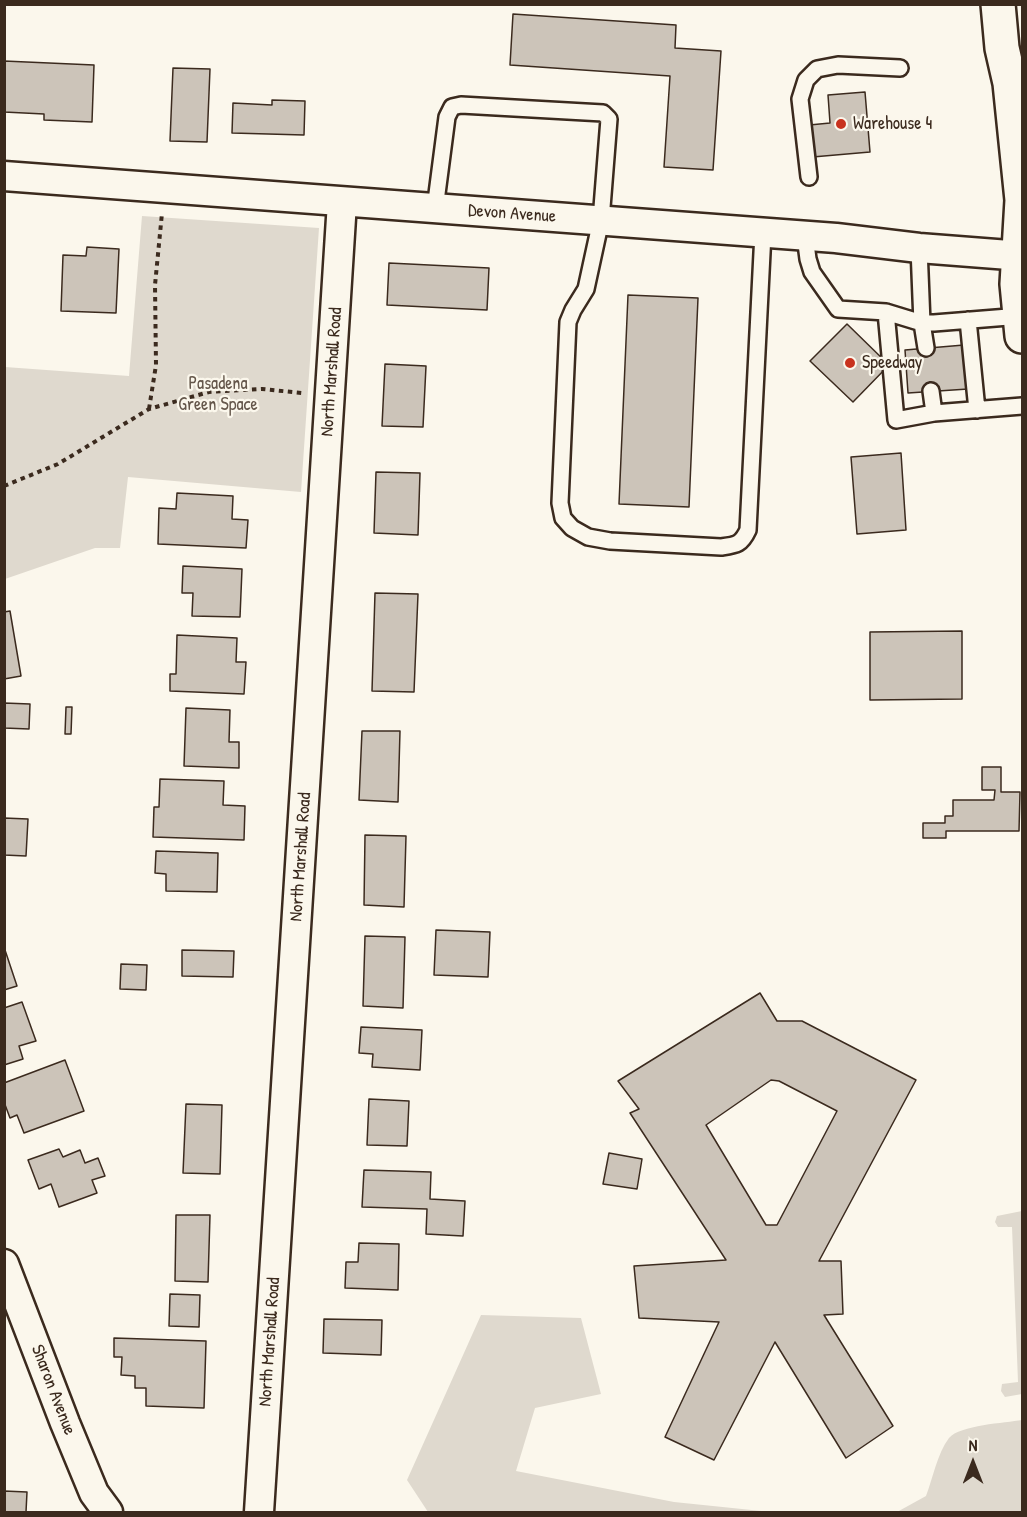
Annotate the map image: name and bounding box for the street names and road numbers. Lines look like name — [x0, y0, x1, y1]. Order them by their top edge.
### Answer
street label: Devon Avenue — [467, 200, 557, 228]
street label: North Marshall Road — [317, 307, 347, 437]
street label: North Marshall Road — [286, 792, 316, 922]
street label: North Marshall Road — [255, 1277, 285, 1407]
street label: Sharon Avenue — [26, 1342, 80, 1438]

